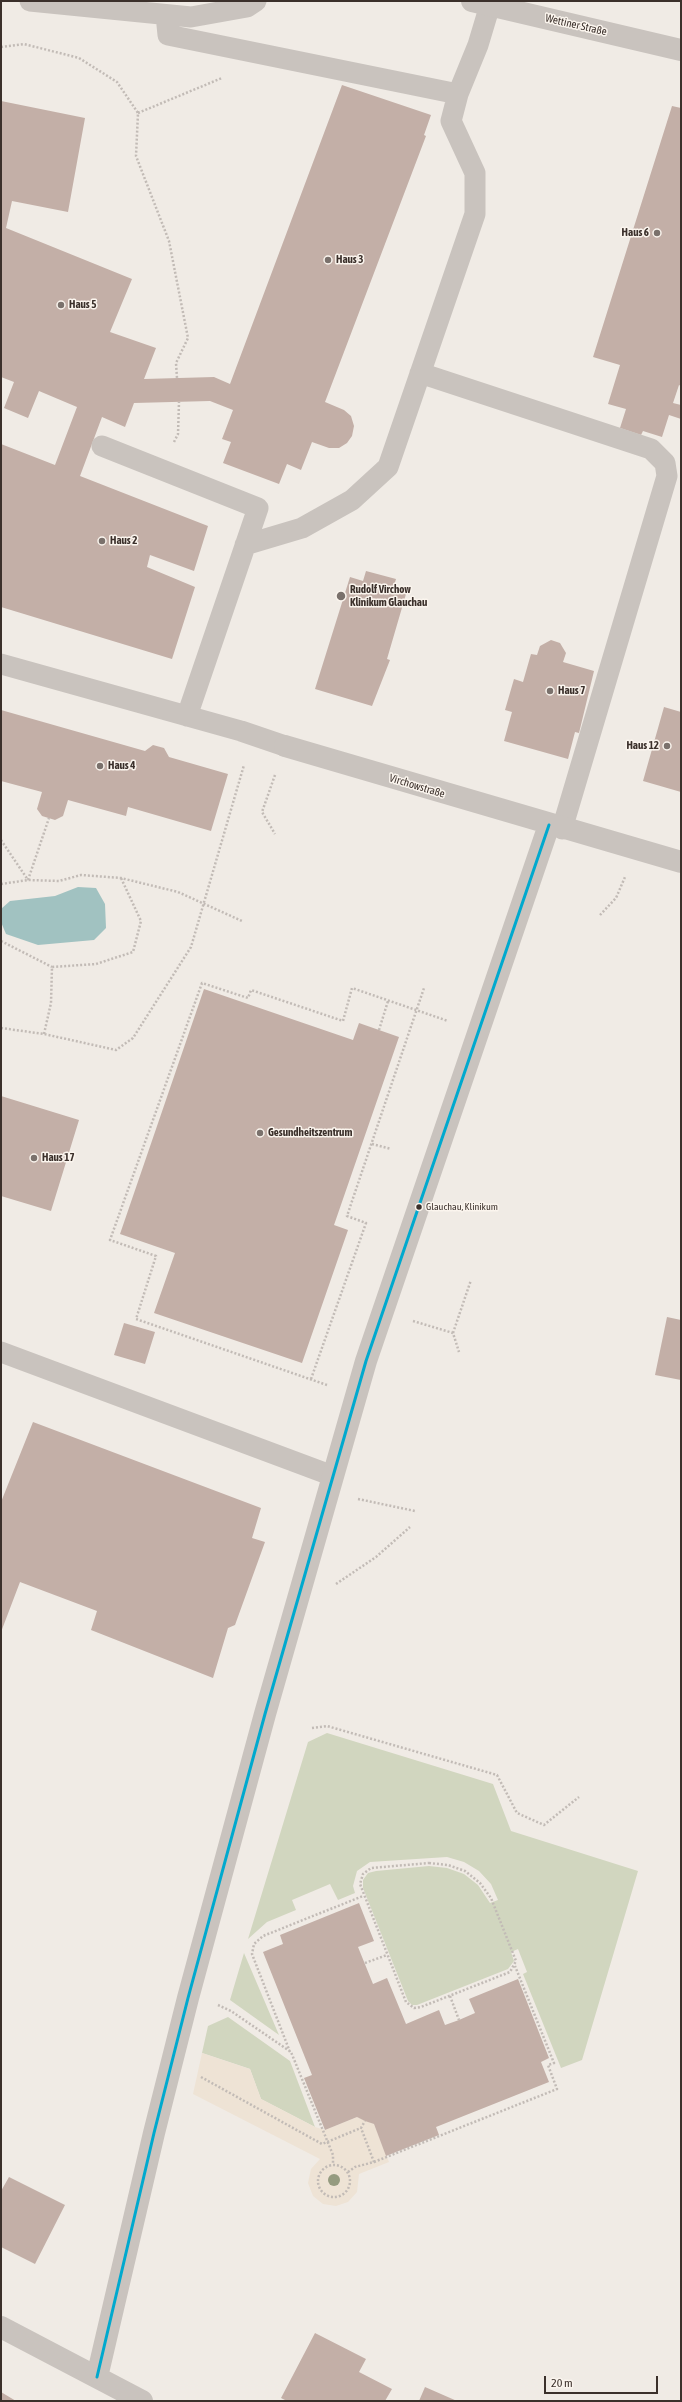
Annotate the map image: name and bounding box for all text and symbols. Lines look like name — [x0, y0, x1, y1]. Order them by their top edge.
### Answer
street label: Wettiner Straße — [544, 12, 608, 38]
place label: Haus 6 — [622, 226, 649, 240]
marker: Haus 6 — [652, 228, 662, 238]
place label: Haus 3 — [336, 253, 363, 267]
marker: Haus 3 — [323, 255, 333, 265]
place label: Haus 5 — [69, 298, 96, 312]
marker: Haus 5 — [56, 300, 66, 310]
place label: Haus 2 — [110, 534, 137, 548]
marker: Haus 2 — [97, 536, 107, 546]
place label: Rudolf Virchow Klinikum Glauchau — [350, 583, 427, 609]
marker: Rudolf Virchow Klinikum Glauchau — [335, 590, 347, 602]
place label: Haus 7 — [558, 684, 585, 698]
marker: Haus 7 — [545, 686, 555, 696]
place label: Haus 12 — [626, 739, 659, 753]
marker: Haus 12 — [662, 741, 672, 751]
place label: Haus 4 — [108, 759, 135, 773]
marker: Haus 4 — [95, 761, 105, 771]
street label: Virchowstraße — [388, 771, 446, 801]
place label: Gesundheitszentrum — [268, 1126, 352, 1140]
marker: Gesundheitszentrum — [255, 1128, 265, 1138]
place label: Haus 17 — [42, 1151, 75, 1165]
marker: Haus 17 — [29, 1153, 39, 1163]
place label: Glauchau, Klinikum — [426, 1201, 498, 1213]
marker: Glauchau, Klinikum — [414, 1202, 424, 1212]
scale bar — [546, 2368, 660, 2394]
text: 20 m — [551, 2376, 573, 2390]

